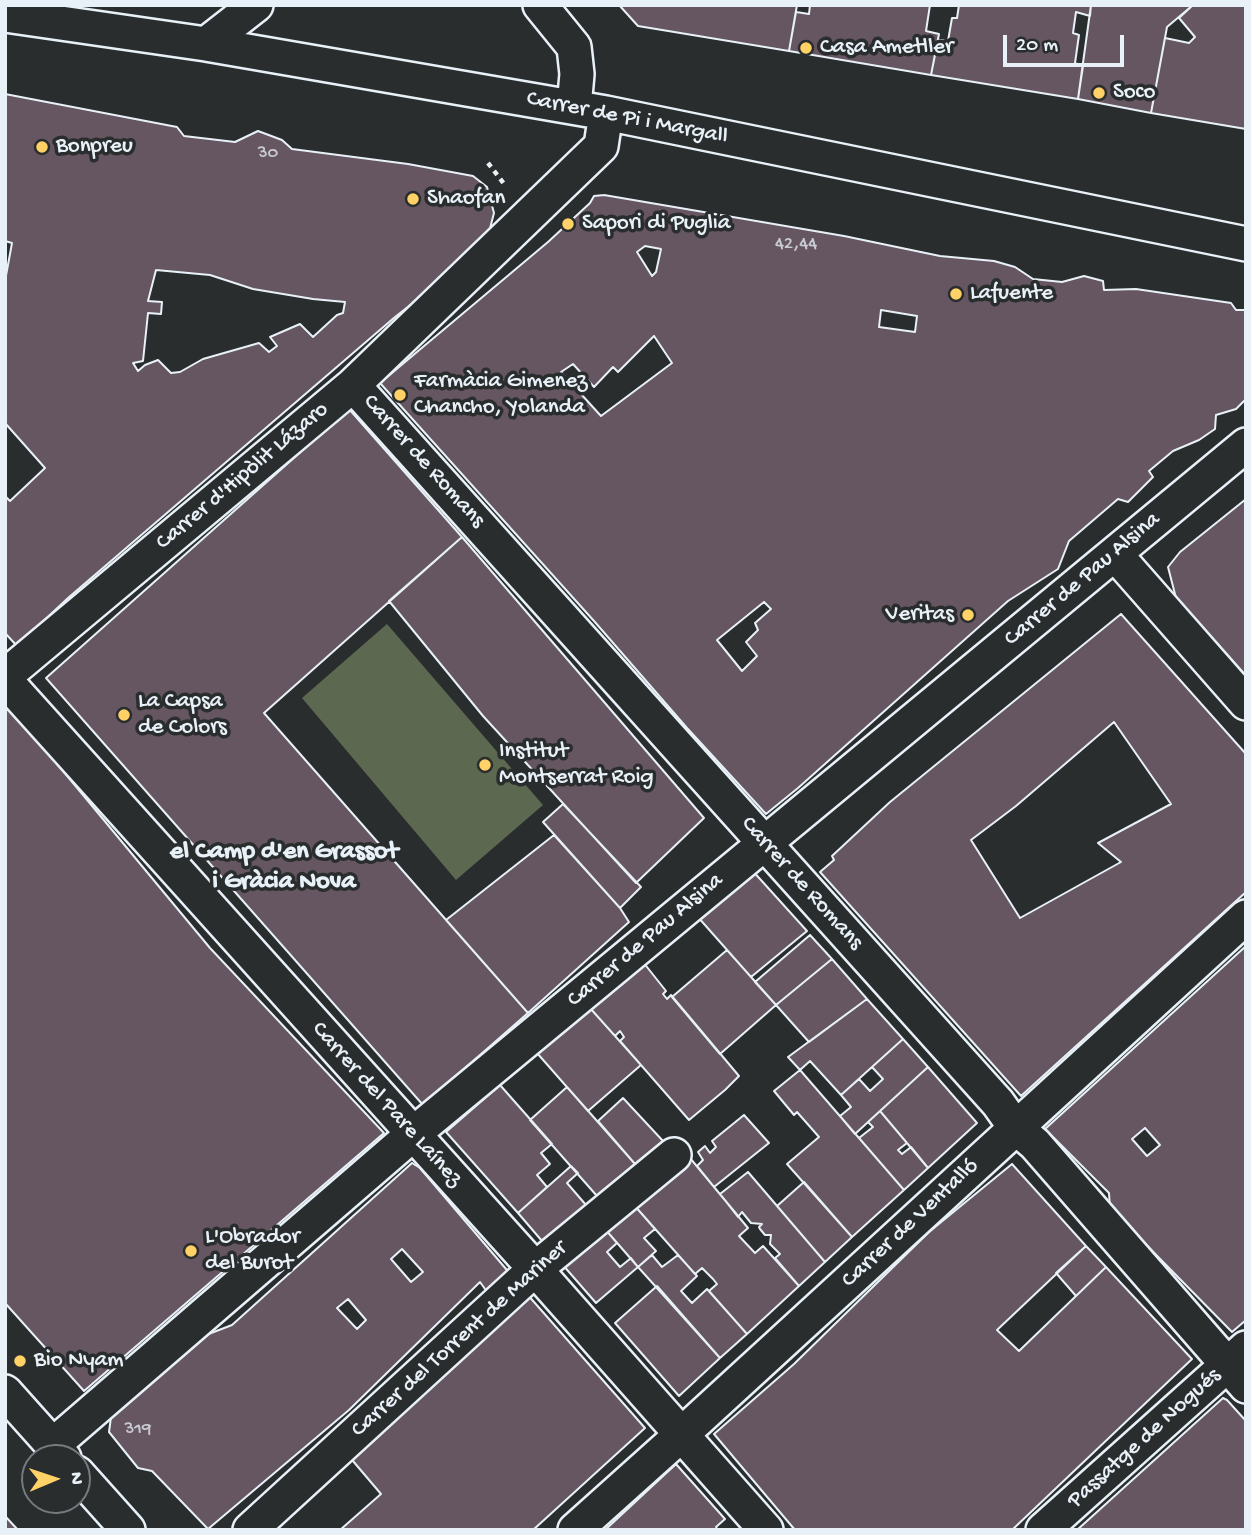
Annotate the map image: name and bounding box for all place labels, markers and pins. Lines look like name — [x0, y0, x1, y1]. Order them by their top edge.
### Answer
place label: Casa Ametller — [820, 34, 953, 62]
marker: Casa Ametller — [798, 40, 814, 56]
place label: Soco — [1113, 79, 1155, 107]
marker: Soco — [1091, 85, 1107, 101]
place label: Bonpreu — [56, 133, 133, 161]
marker: Bonpreu — [34, 139, 50, 155]
place label: Shaofan — [427, 185, 505, 213]
marker: Shaofan — [405, 191, 421, 207]
place label: Sapori di Puglia — [582, 210, 731, 238]
marker: Sapori di Puglia — [560, 216, 576, 232]
place label: Lafuente — [970, 280, 1053, 308]
marker: Lafuente — [948, 286, 964, 302]
place label: Farmàcia Gimenez Chancho, Yolanda — [414, 368, 587, 422]
marker: Farmàcia Gimenez Chancho, Yolanda — [392, 387, 408, 403]
place label: Veritas — [886, 601, 954, 629]
marker: Veritas — [960, 607, 976, 623]
place label: La Capsa de Colors — [138, 688, 227, 742]
marker: La Capsa de Colors — [116, 707, 132, 723]
place label: Institut Montserrat Roig — [499, 738, 653, 792]
marker: Institut Montserrat Roig — [477, 757, 493, 773]
place label: L'Obrador del Burot — [205, 1224, 300, 1278]
marker: L'Obrador del Burot — [183, 1243, 199, 1259]
place label: Bio Nyam — [34, 1347, 124, 1375]
marker: Bio Nyam — [12, 1353, 28, 1369]

